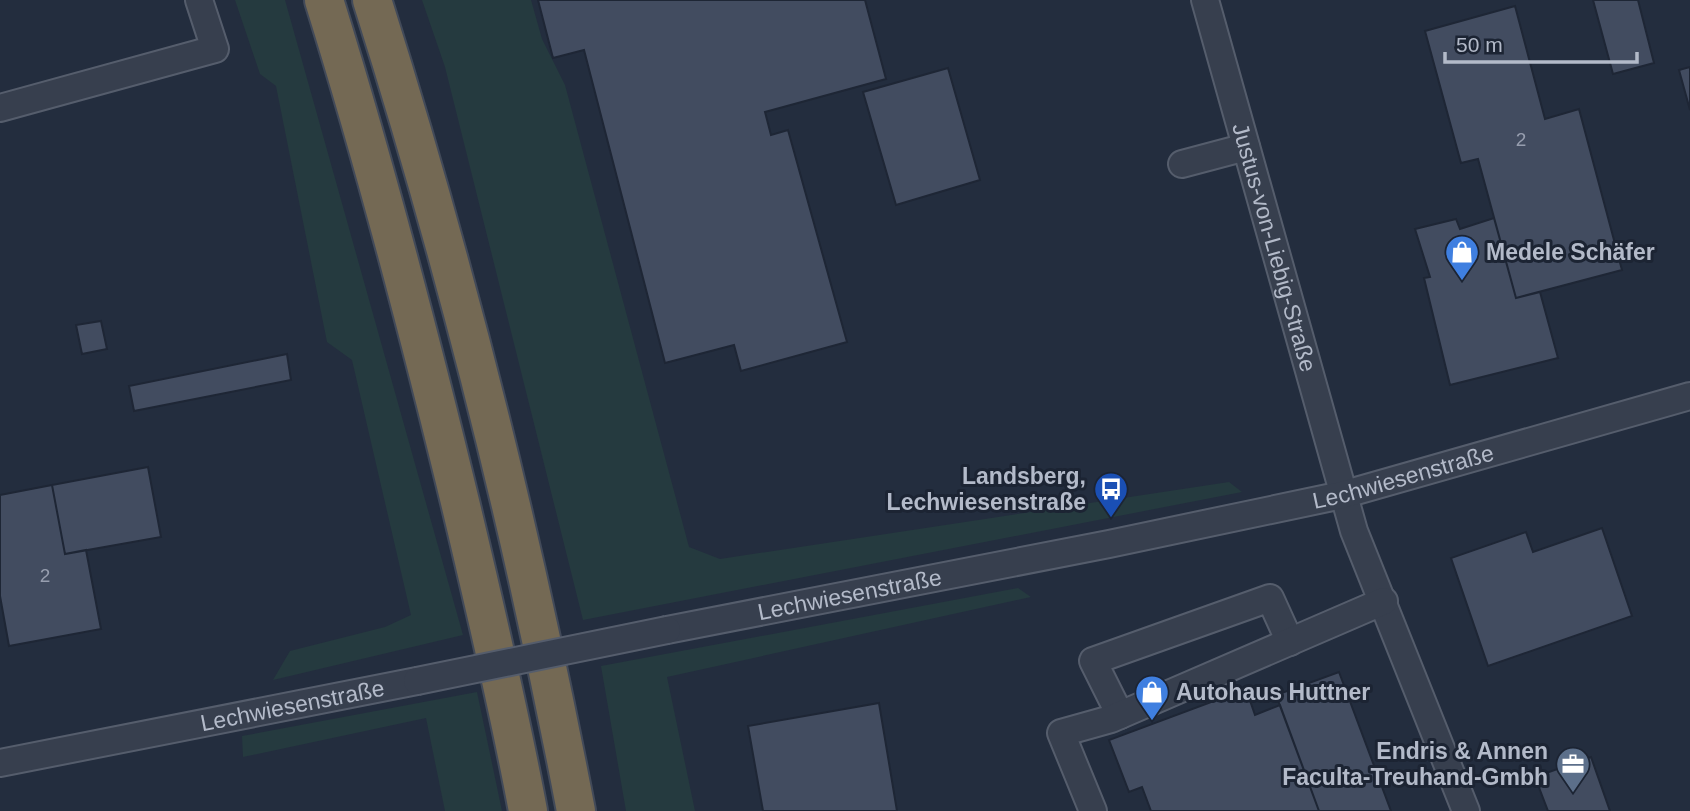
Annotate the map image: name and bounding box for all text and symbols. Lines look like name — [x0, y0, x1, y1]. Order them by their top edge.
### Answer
scale bar — [1445, 21, 1638, 65]
text: 50 m — [1456, 33, 1503, 56]
street label: Justus-von-Liebig-Straße — [1227, 120, 1322, 375]
house number: 2 — [1516, 129, 1526, 150]
shop icon: Medele Schäfer — [1443, 233, 1481, 282]
place label: Medele Schäfer — [1486, 239, 1655, 265]
street label: Lechwiesenstraße — [1310, 440, 1497, 514]
place label: Landsberg, Lechwiesenstraße — [887, 463, 1086, 515]
bus stop icon: Landsberg, Lechwiesenstraße — [1092, 470, 1130, 519]
street label: Lechwiesenstraße — [755, 564, 944, 625]
house number: 2 — [40, 565, 50, 586]
shop icon: Autohaus Huttner — [1133, 673, 1171, 722]
street label: Lechwiesenstraße — [198, 675, 387, 736]
place label: Autohaus Huttner — [1176, 679, 1370, 705]
place label: Endris & Annen Faculta-Treuhand-Gmbh — [1282, 738, 1548, 790]
office icon: Endris & Annen Faculta-Treuhand-Gmbh — [1554, 745, 1592, 794]

